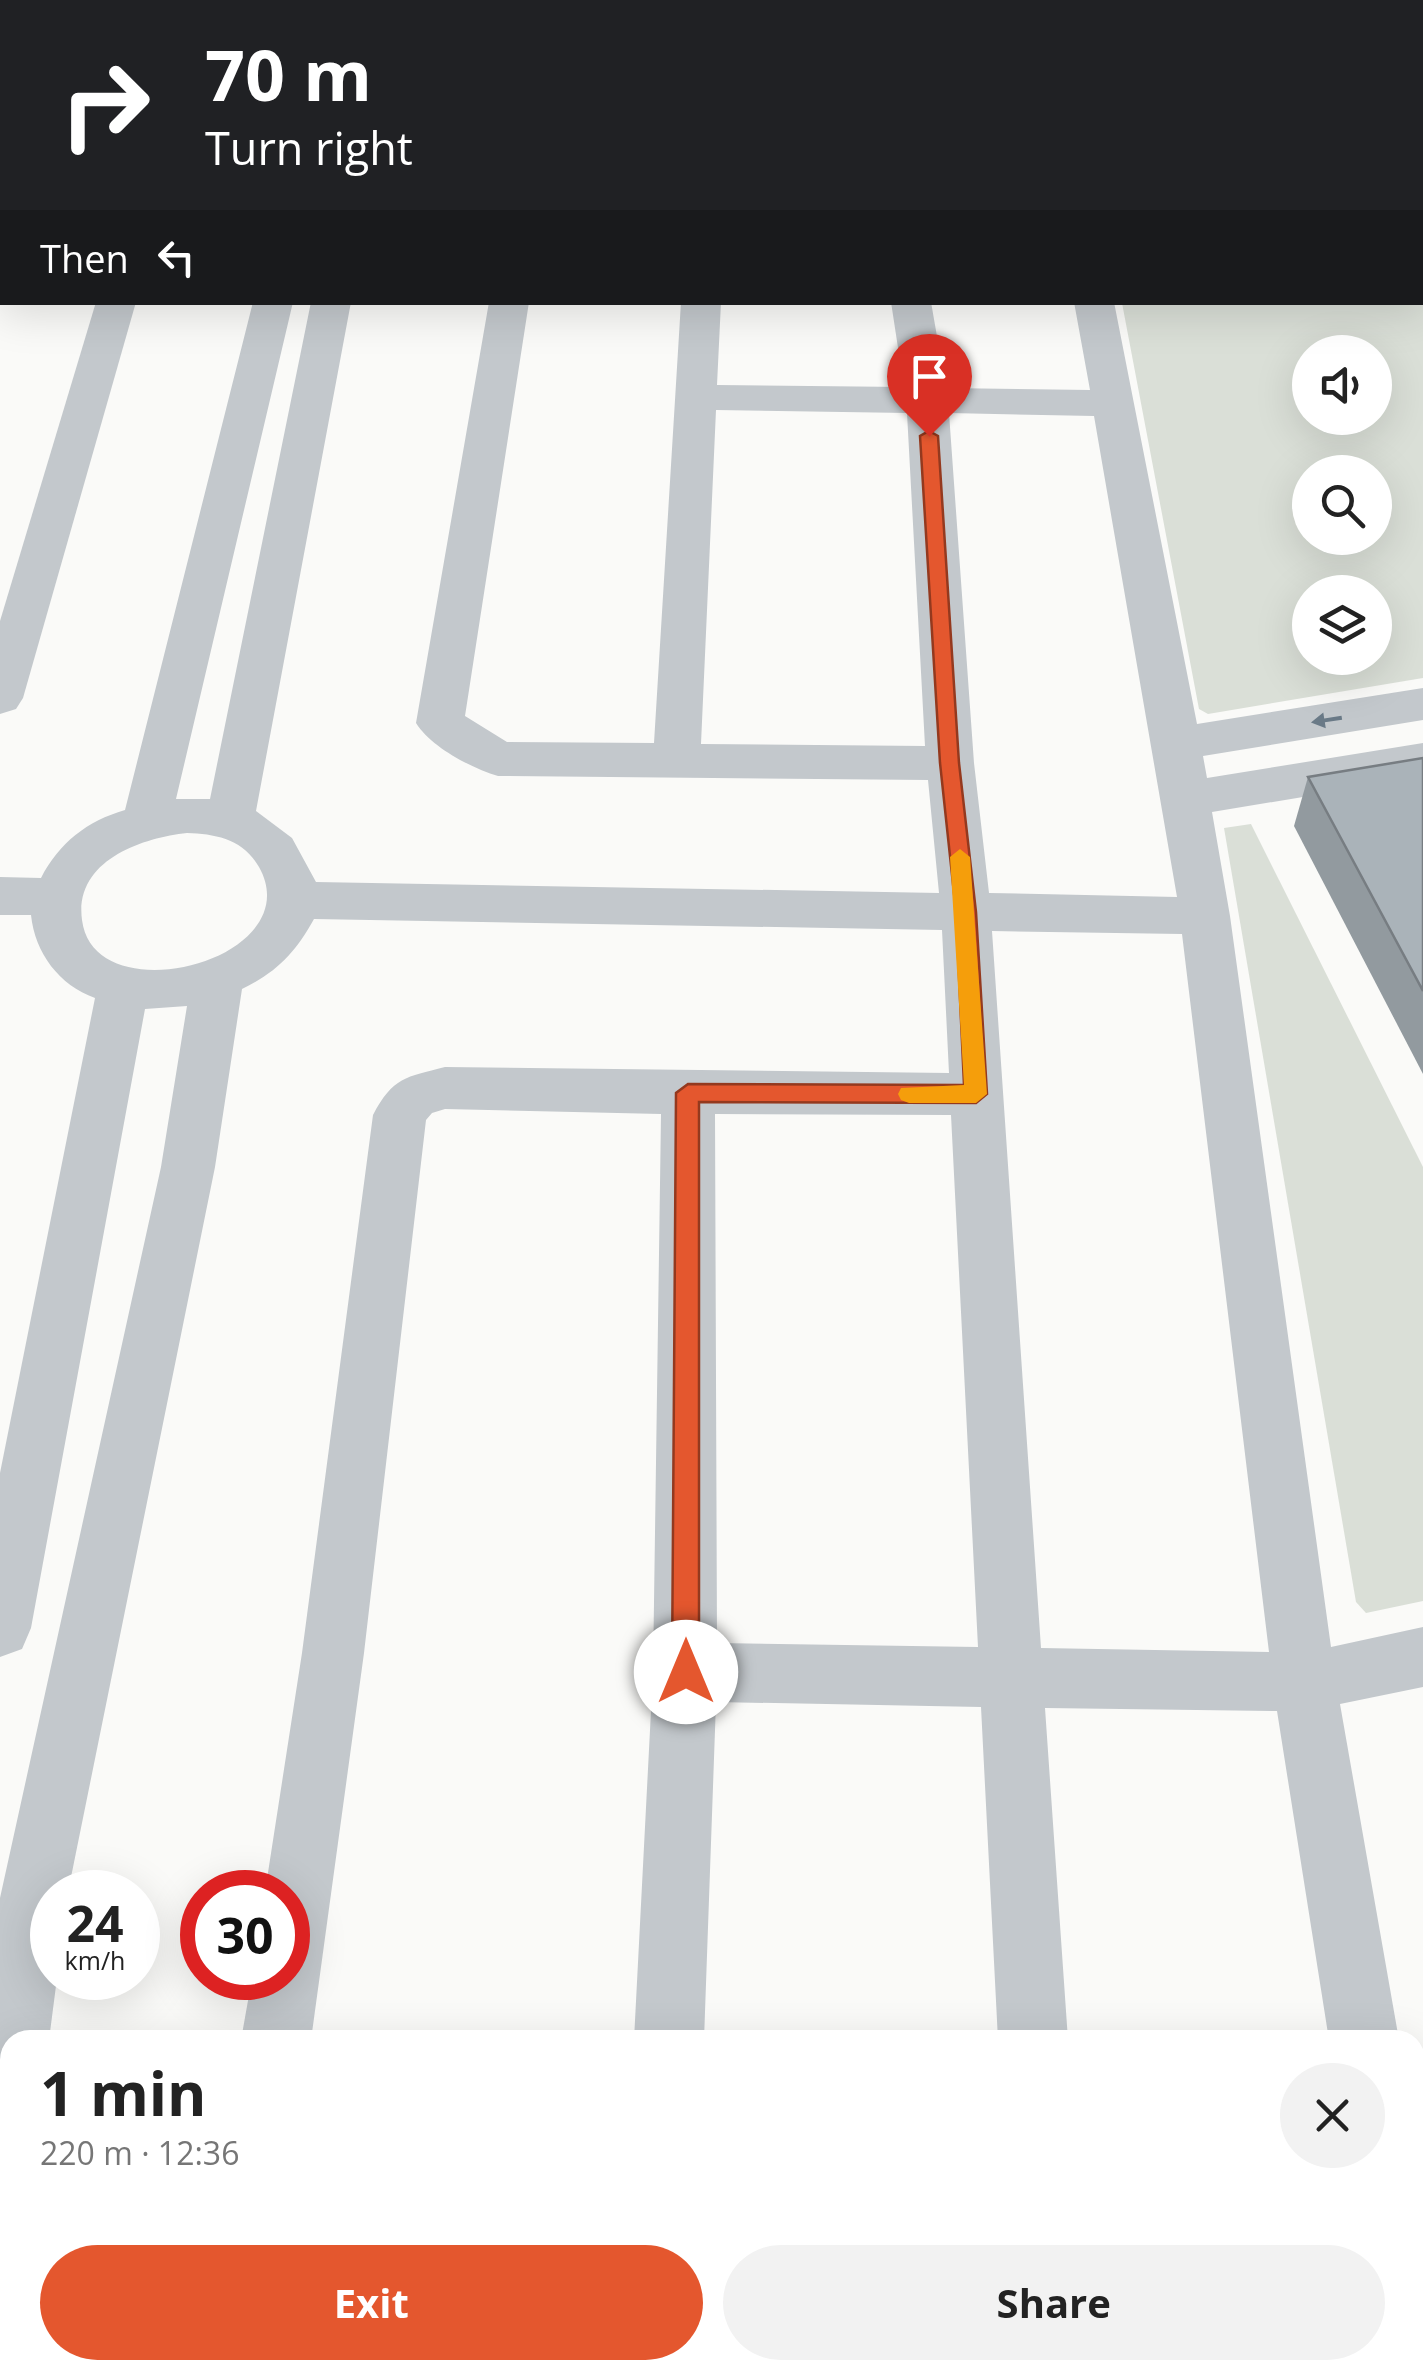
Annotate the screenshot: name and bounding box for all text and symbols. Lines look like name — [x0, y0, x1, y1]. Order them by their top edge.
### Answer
text: 70 m — [205, 26, 372, 122]
icon: right — [40, 40, 170, 170]
text: Turn right — [205, 117, 413, 178]
icon: left — [149, 230, 204, 285]
text: Then — [40, 232, 129, 284]
pin — [887, 334, 972, 437]
map controls — [1292, 335, 1392, 675]
button: sound — [1292, 335, 1392, 435]
icon: arrive — [902, 349, 957, 404]
button: search — [1292, 455, 1392, 555]
button: layers — [1292, 575, 1392, 675]
one-way arrow — [1310, 713, 1342, 728]
position arrow — [634, 1620, 738, 1724]
speed limit sign: 30 — [180, 1870, 310, 2000]
text: 24 — [66, 1889, 124, 1957]
text: km/h — [65, 1943, 125, 1977]
text: 1 min — [40, 2052, 207, 2134]
button: close — [1280, 2063, 1385, 2168]
text: 220 m · 12:36 — [40, 2131, 239, 2174]
button: Exit — [40, 2245, 703, 2360]
button: Share — [723, 2245, 1385, 2360]

